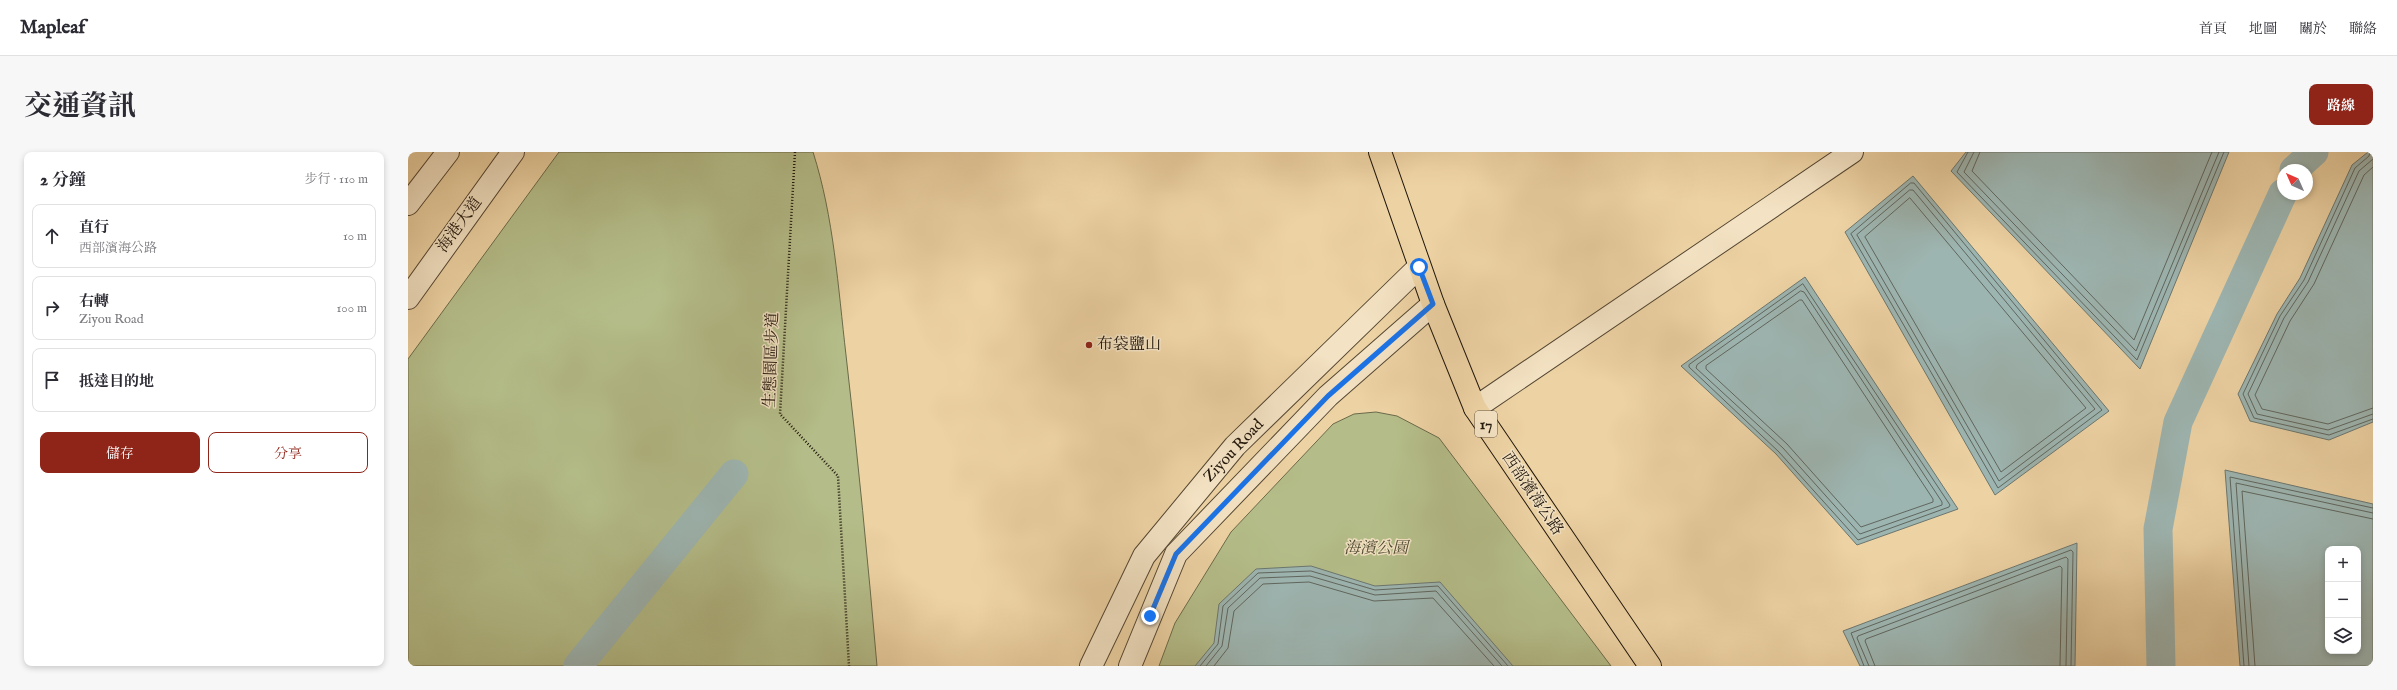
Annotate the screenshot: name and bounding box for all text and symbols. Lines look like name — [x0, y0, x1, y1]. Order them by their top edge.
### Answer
text: Mapleaf — [20, 16, 85, 40]
text: 首頁 — [2199, 20, 2227, 38]
text: 地圖 — [2249, 20, 2277, 38]
text: 關於 — [2299, 20, 2327, 38]
text: 聯絡 — [2349, 20, 2377, 38]
button: 路線 — [2309, 84, 2373, 125]
text: 交通資訊 — [24, 90, 136, 125]
north arrow — [2277, 164, 2313, 200]
text: 2 分鐘 — [40, 170, 86, 191]
text: 步行 · 110 m — [305, 171, 368, 188]
street label: 海港大道 — [433, 193, 487, 257]
text: 直行 — [79, 218, 109, 237]
icon: ahead — [41, 225, 63, 247]
text: 10 m — [343, 228, 367, 245]
text: 西部濱海公路 — [79, 240, 157, 257]
route start — [1410, 258, 1428, 276]
text: 右轉 — [79, 292, 109, 311]
icon: right — [41, 297, 63, 319]
text: 100 m — [337, 300, 367, 317]
text: Ziyou Road — [79, 311, 144, 328]
street label: 生態園區步道 — [760, 312, 784, 408]
place label: 布袋鹽山 — [1097, 335, 1161, 355]
marker: 布袋鹽山 — [1084, 340, 1094, 350]
icon: arrive — [41, 369, 63, 391]
text: 抵達目的地 — [79, 372, 154, 391]
road number: 17 — [1475, 411, 1497, 437]
street label: Ziyou Road — [1200, 415, 1269, 487]
button: 儲存 — [40, 432, 200, 473]
button: 分享 — [208, 432, 368, 473]
street label: 西部濱海公路 — [1497, 449, 1567, 539]
park label: 海濱公園 — [1344, 539, 1411, 559]
map controls — [2325, 546, 2361, 654]
button: + — [2325, 546, 2361, 582]
button: − — [2325, 582, 2361, 618]
route end — [1141, 607, 1159, 625]
button: layers — [2325, 618, 2361, 654]

